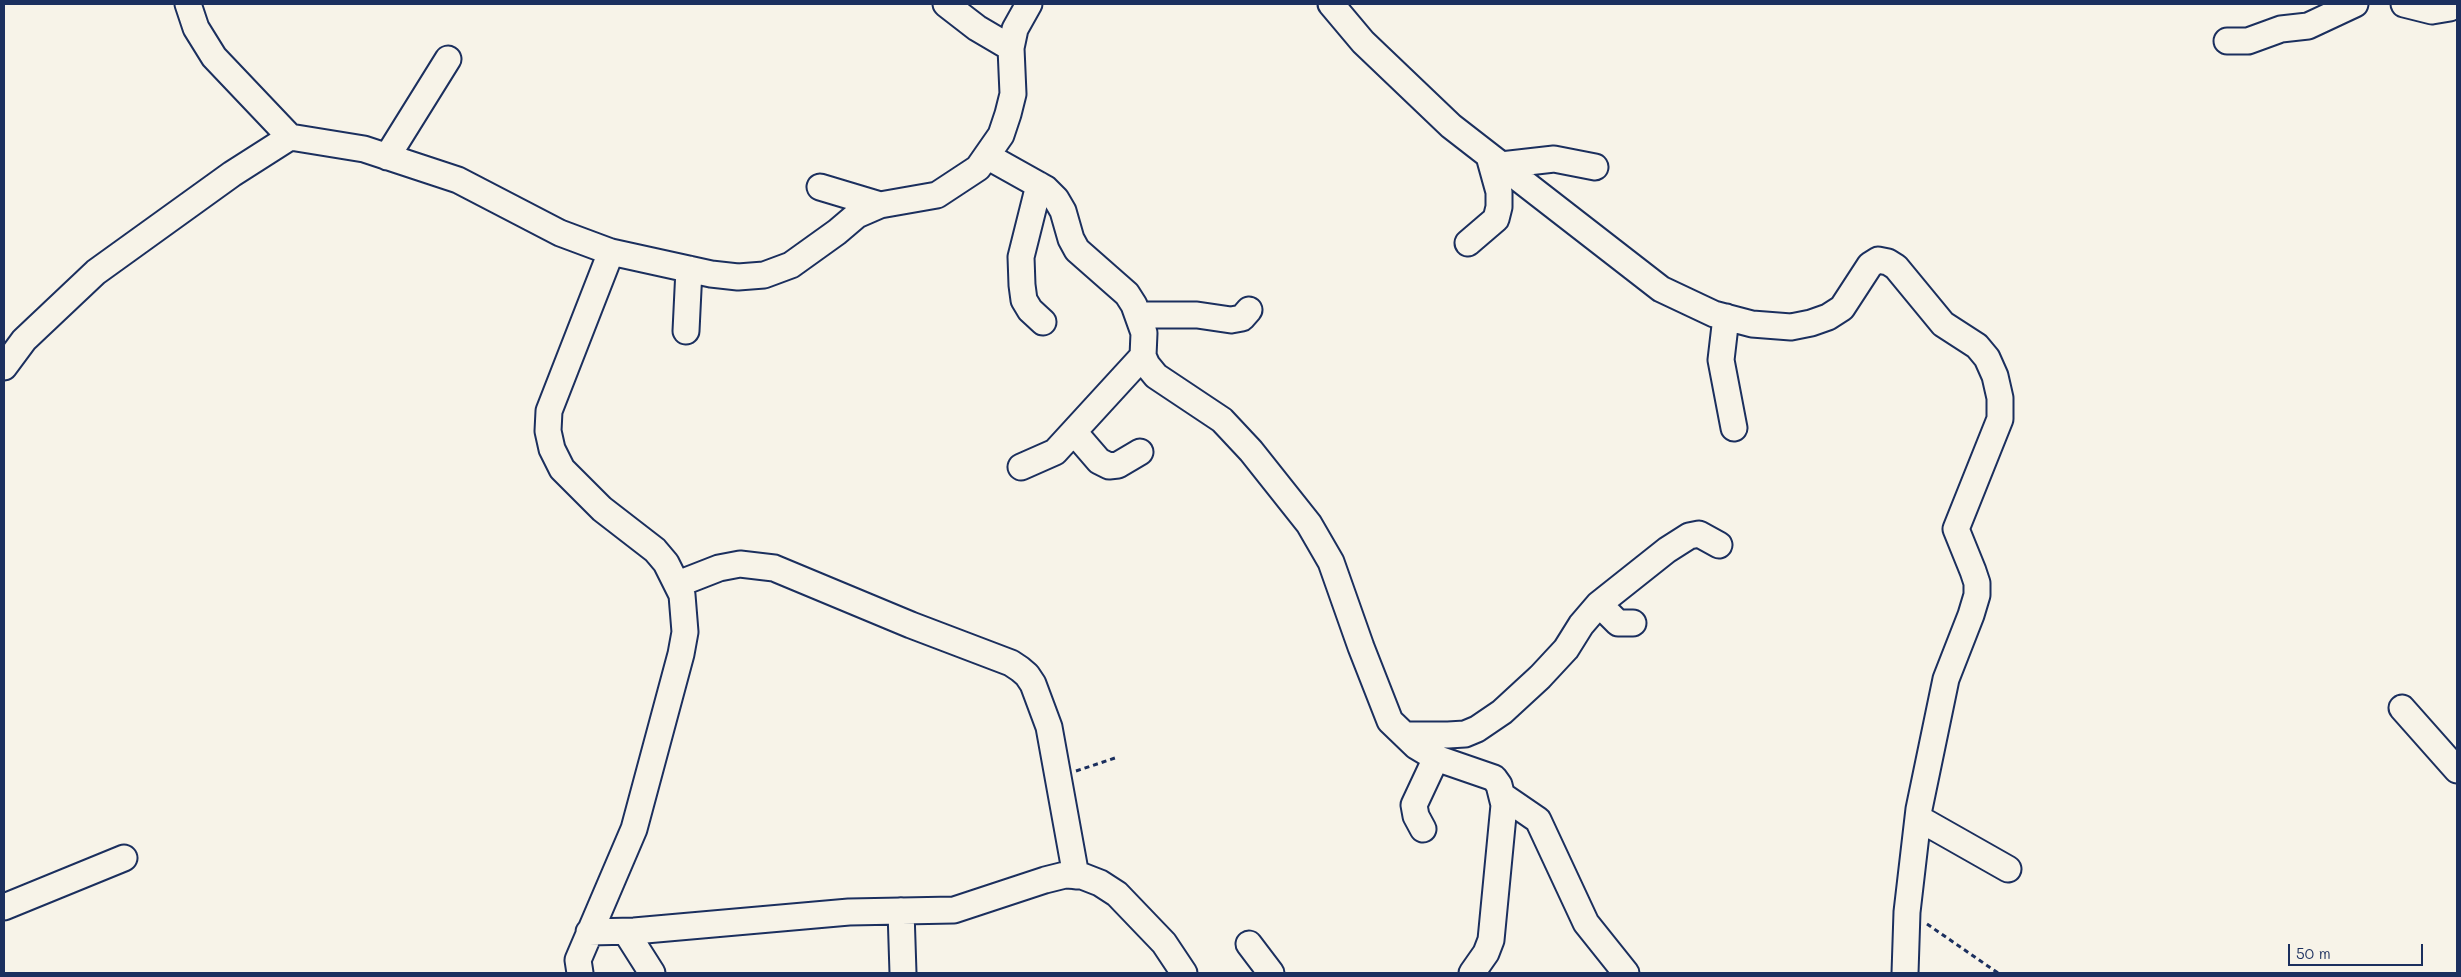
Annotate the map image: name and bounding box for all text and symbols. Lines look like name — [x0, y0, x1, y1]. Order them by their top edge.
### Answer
scale bar — [2291, 934, 2426, 966]
text: 50 m — [2296, 943, 2331, 963]

